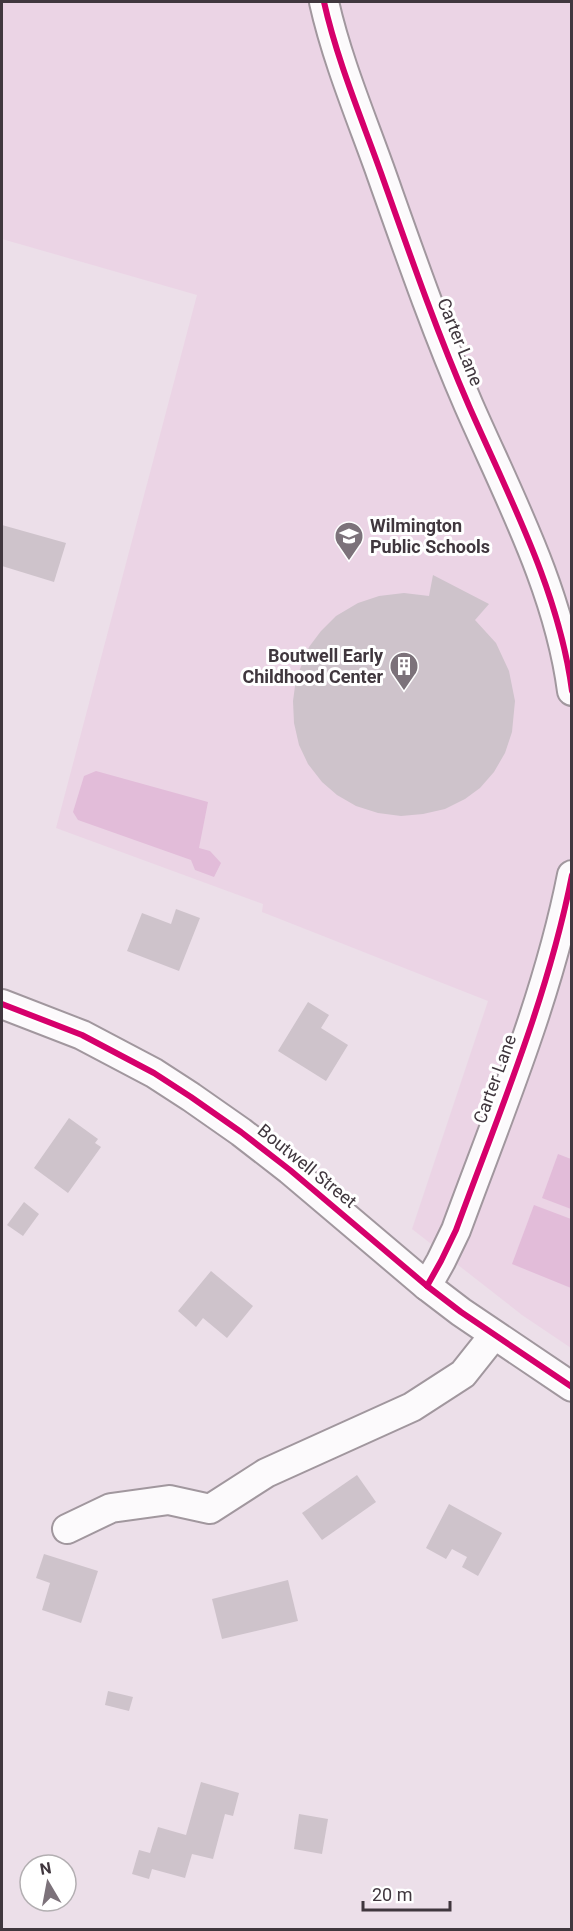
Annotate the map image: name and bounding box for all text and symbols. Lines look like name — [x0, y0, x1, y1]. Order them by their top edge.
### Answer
street label: Carter Lane — [433, 295, 488, 389]
place label: Wilmington Public Schools — [370, 515, 490, 557]
school or university icon: Wilmington Public Schools — [333, 520, 365, 562]
place label: Boutwell Early Childhood Center — [242, 645, 384, 687]
building icon: Boutwell Early Childhood Center — [388, 650, 420, 692]
street label: Carter Lane — [469, 1032, 520, 1126]
street label: Boutwell Street — [254, 1119, 361, 1212]
north arrow — [18, 1853, 78, 1913]
text: N — [38, 1858, 53, 1879]
scale bar — [363, 1874, 450, 1912]
text: 20 m — [372, 1884, 412, 1905]

